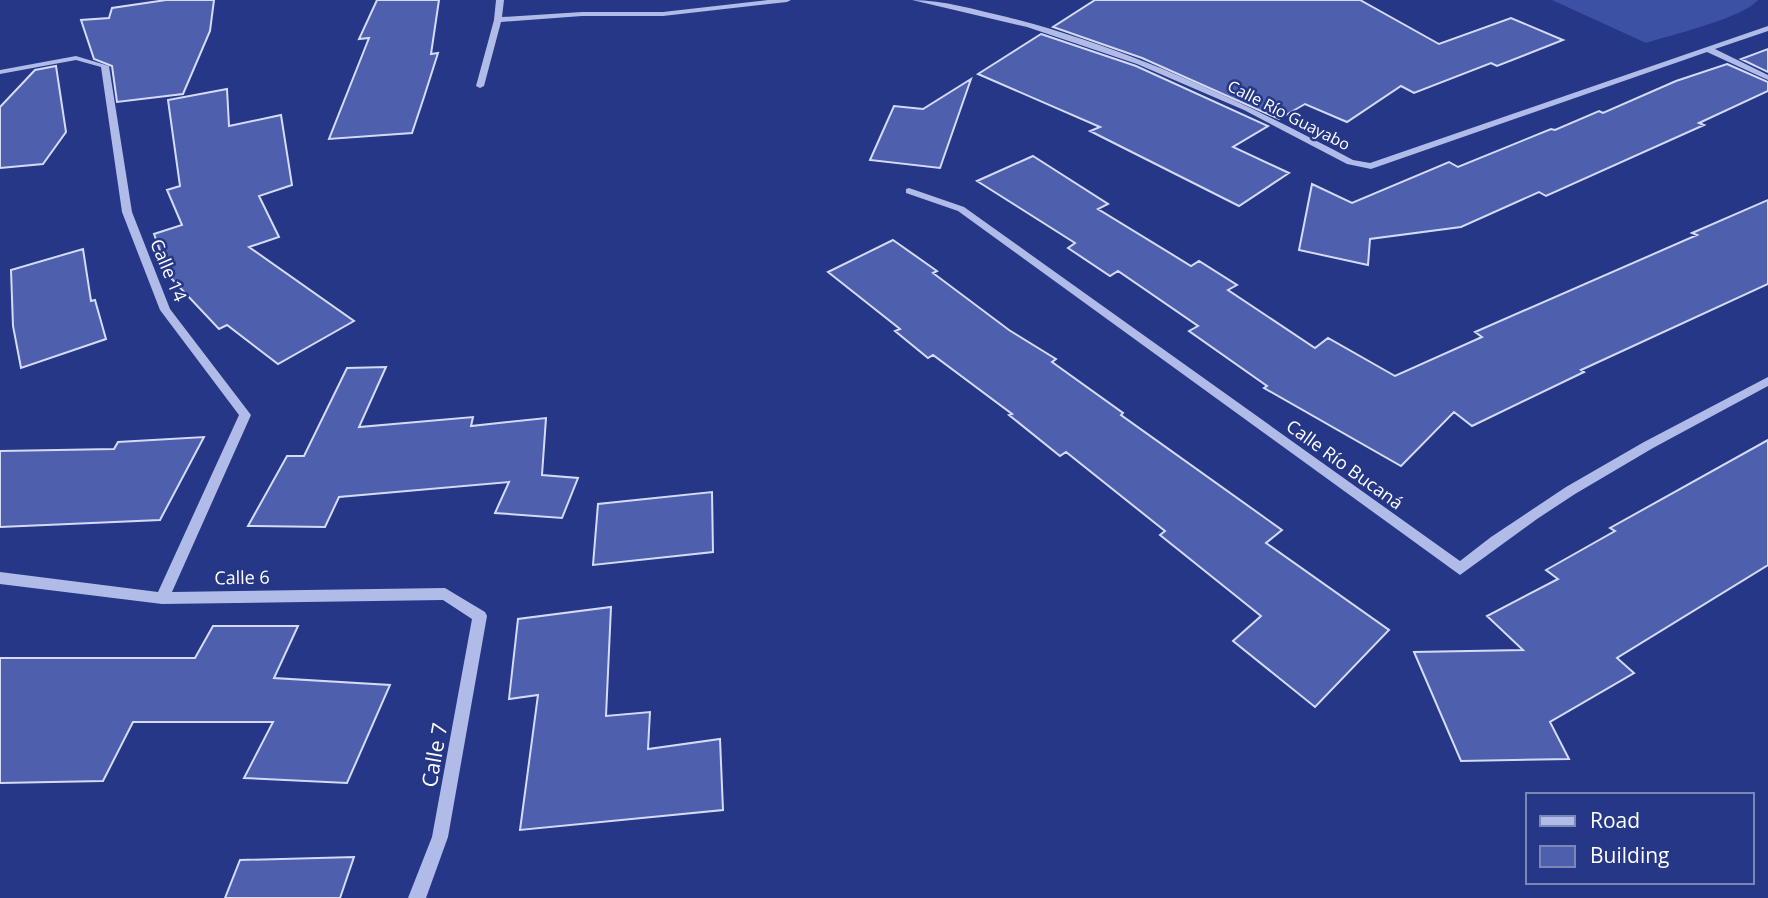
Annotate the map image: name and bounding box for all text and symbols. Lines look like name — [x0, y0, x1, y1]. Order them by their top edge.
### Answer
street label: Calle Río Guayabo — [1224, 75, 1354, 155]
street label: Calle 14 — [145, 235, 193, 305]
street label: Calle Río Bucaná — [1282, 414, 1408, 514]
street label: Calle 6 — [214, 565, 270, 589]
street label: Calle 7 — [415, 721, 453, 789]
legend — [1526, 793, 1754, 884]
text: Road — [1590, 806, 1640, 834]
text: Building — [1590, 841, 1669, 869]

